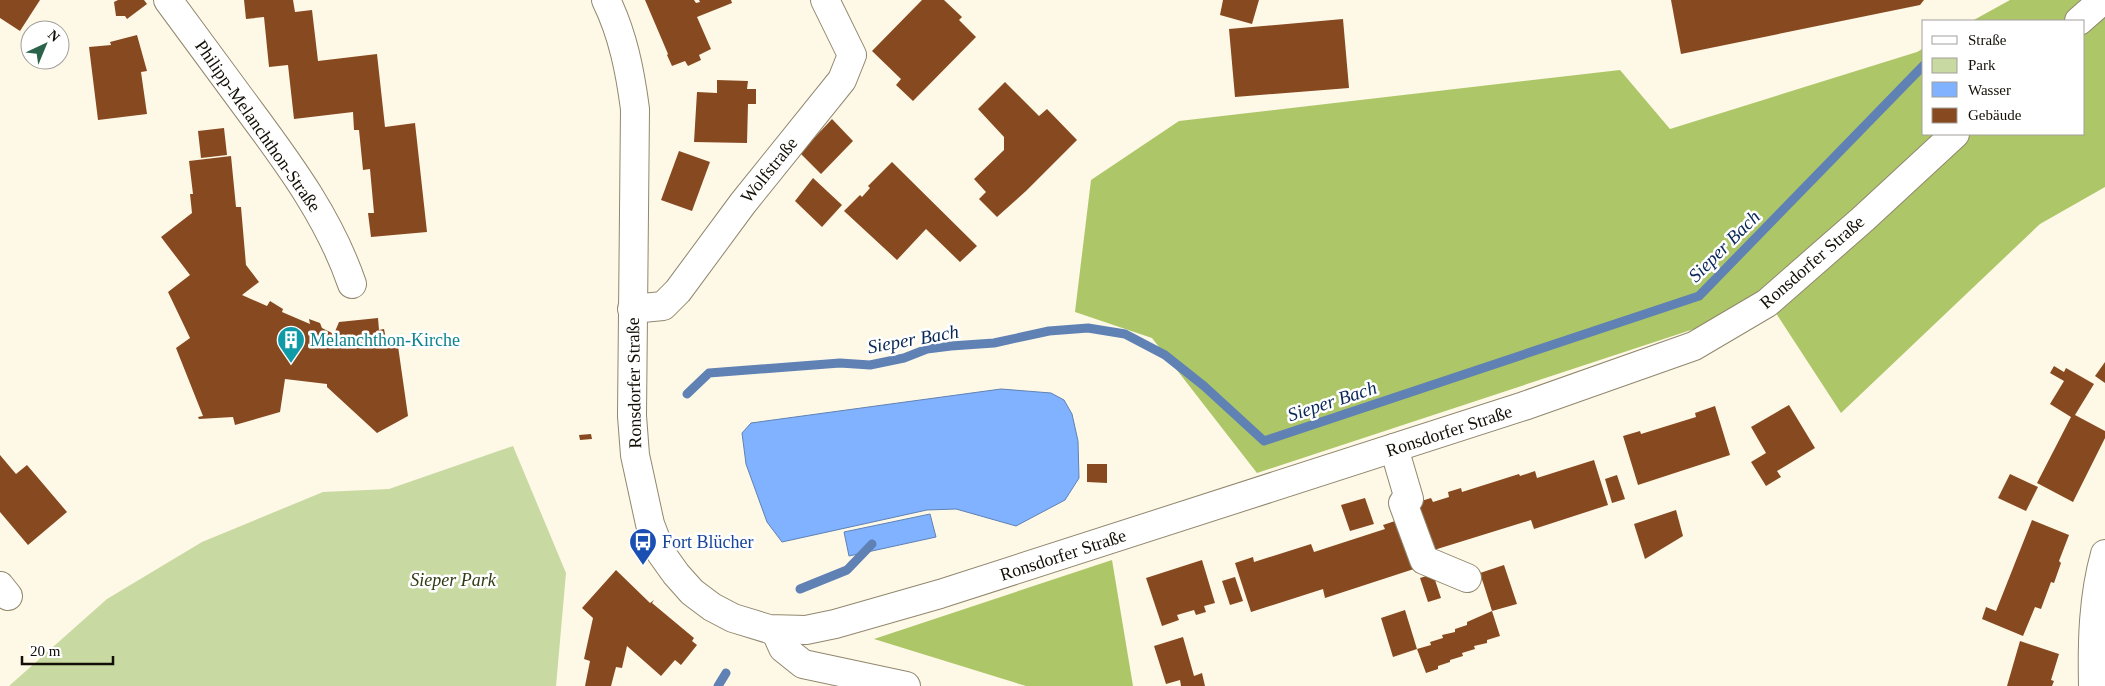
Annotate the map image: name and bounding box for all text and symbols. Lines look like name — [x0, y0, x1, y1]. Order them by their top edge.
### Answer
north arrow — [20, 20, 70, 70]
legend — [1922, 20, 2085, 135]
text: N — [45, 27, 63, 45]
text: Straße — [1968, 32, 2007, 48]
street label: Philipp-Melanchthon-Straße — [191, 36, 325, 216]
text: Park — [1968, 57, 1996, 73]
text: Wasser — [1968, 82, 2011, 98]
text: Gebäude — [1968, 107, 2022, 123]
street label: Wolfstraße — [737, 133, 801, 207]
water label: Sieper Bach — [1684, 206, 1764, 286]
street label: Ronsdorfer Straße — [1756, 211, 1868, 313]
street label: Ronsdorfer Straße — [623, 317, 645, 449]
water label: Sieper Bach — [866, 321, 960, 357]
building icon: Melanchthon-Kirche — [276, 325, 306, 364]
place label: Melanchthon-Kirche — [310, 330, 460, 350]
water label: Sieper Bach — [1285, 377, 1379, 425]
street label: Ronsdorfer Straße — [1383, 401, 1515, 461]
street label: Ronsdorfer Straße — [997, 525, 1129, 585]
bus stop icon: Fort Blücher — [628, 527, 658, 566]
place label: Fort Blücher — [662, 532, 754, 552]
park label: Sieper Park — [410, 570, 497, 590]
scale bar — [22, 634, 114, 666]
text: 20 m — [30, 643, 61, 659]

